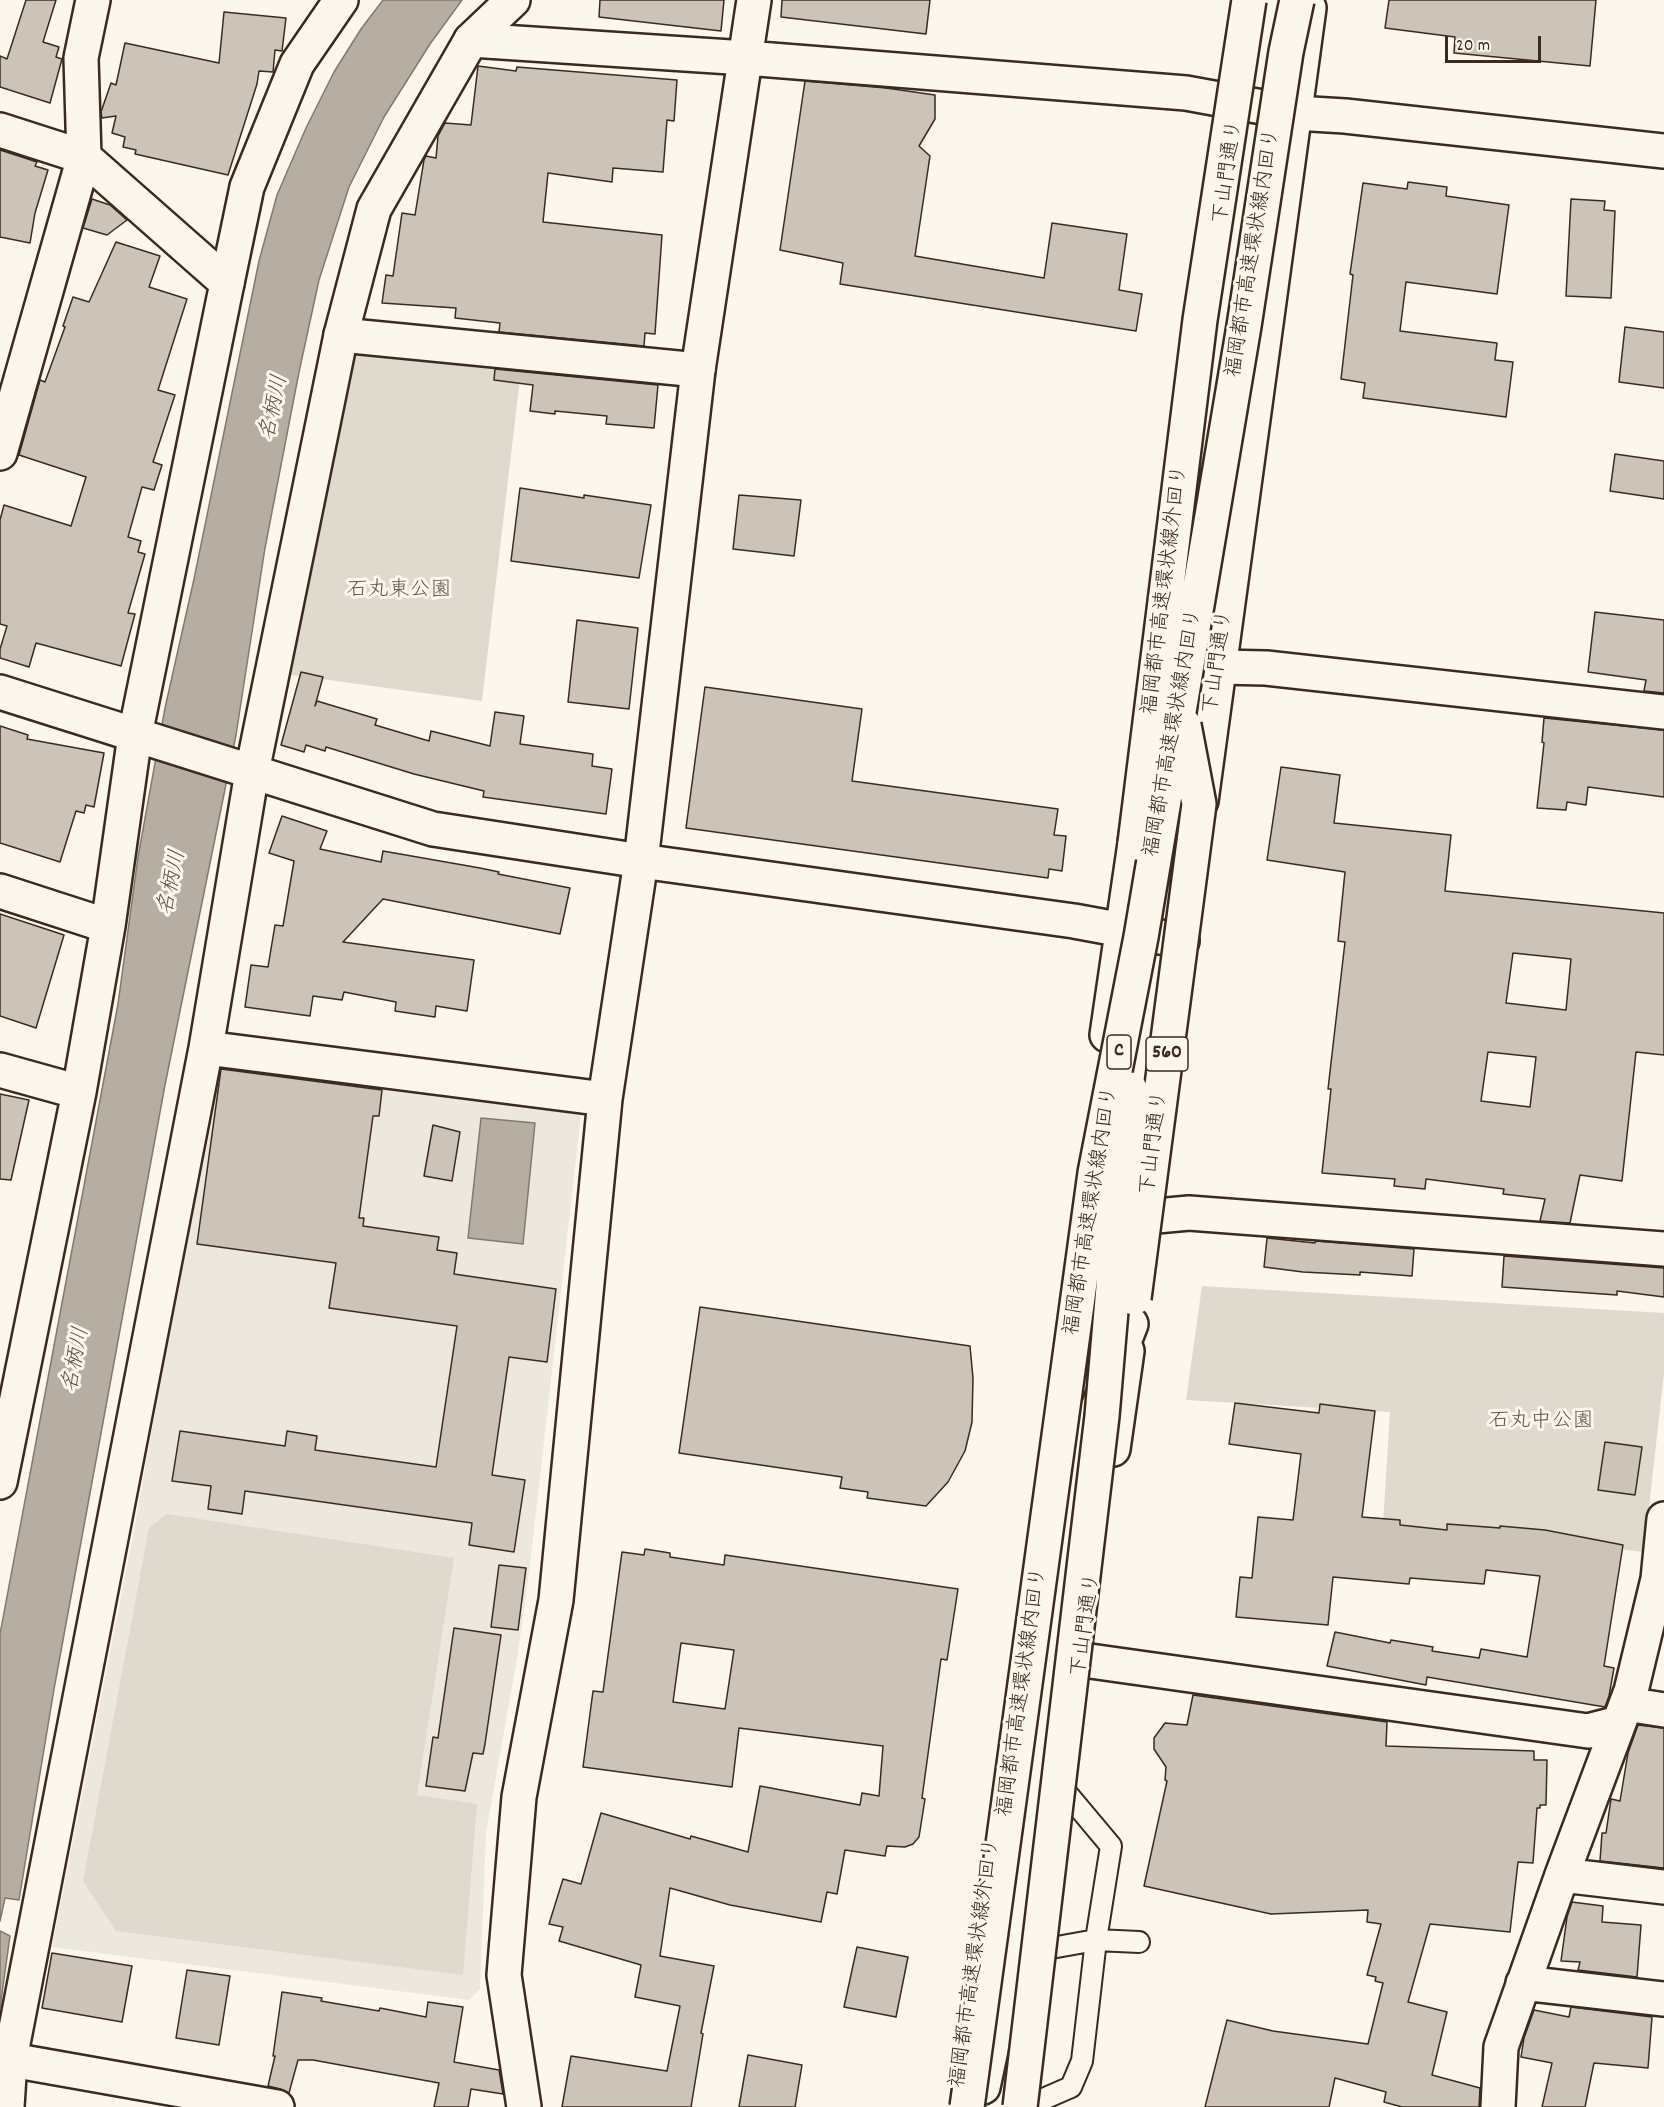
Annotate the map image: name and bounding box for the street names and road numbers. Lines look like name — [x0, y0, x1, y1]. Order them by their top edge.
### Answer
street label: 下山門通り — [1210, 118, 1250, 226]
street label: 福岡都市高速環状線内回り — [1223, 127, 1287, 379]
street label: 福岡都市高速環状線外回り — [1139, 463, 1195, 717]
street label: 福岡都市高速環状線内回り — [1141, 607, 1209, 859]
street label: 下山門通り — [1200, 608, 1240, 716]
road number: C — [1107, 1035, 1131, 1069]
road number: 560 — [1146, 1037, 1188, 1071]
street label: 福岡都市高速環状線内回り — [1061, 1085, 1125, 1337]
street label: 下山門通り — [1137, 1089, 1175, 1197]
street label: 福岡都市高速環状線内回り — [994, 1565, 1054, 1819]
street label: 下山門通り — [1068, 1571, 1108, 1679]
street label: 福岡都市高速環状線外回り — [947, 1836, 1007, 2090]

